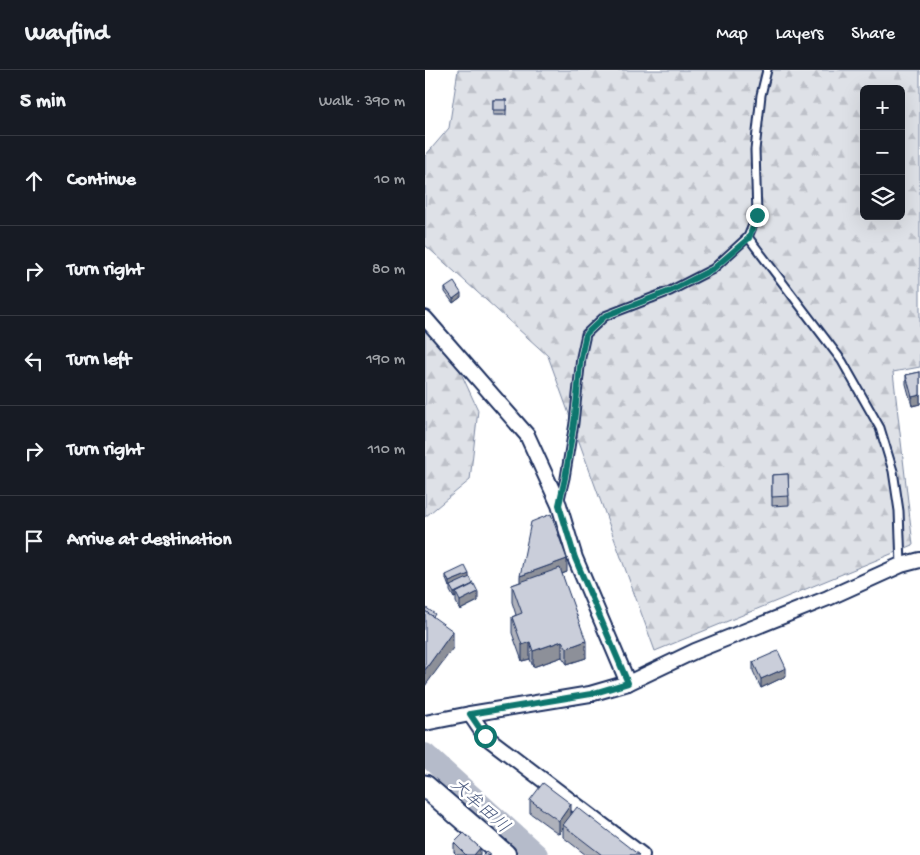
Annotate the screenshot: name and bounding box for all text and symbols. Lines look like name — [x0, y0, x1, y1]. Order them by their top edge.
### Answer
text: Wayfind — [25, 20, 109, 49]
text: Map — [716, 24, 748, 45]
text: Layers — [776, 24, 823, 45]
text: Share — [851, 24, 895, 45]
map controls — [860, 85, 905, 220]
button: + — [860, 85, 905, 130]
text: 5 min — [20, 90, 65, 115]
text: Walk · 390 m — [319, 93, 405, 112]
button: − — [860, 130, 905, 175]
icon: ahead — [20, 167, 48, 195]
text: Continue — [67, 169, 136, 192]
text: 10 m — [374, 171, 405, 190]
button: layers — [860, 175, 905, 220]
route end — [746, 204, 769, 227]
icon: right — [20, 257, 48, 285]
text: Turn right — [67, 259, 143, 282]
text: 80 m — [372, 261, 405, 280]
icon: left — [20, 347, 48, 375]
text: Turn left — [67, 349, 131, 372]
text: 190 m — [366, 351, 405, 370]
icon: right — [20, 437, 48, 465]
text: Turn right — [67, 439, 143, 462]
text: 110 m — [368, 441, 405, 460]
icon: arrive — [20, 527, 48, 555]
text: Arrive at destination — [67, 529, 231, 552]
route start — [474, 725, 497, 748]
water label: 大牟田川 — [446, 774, 514, 839]

